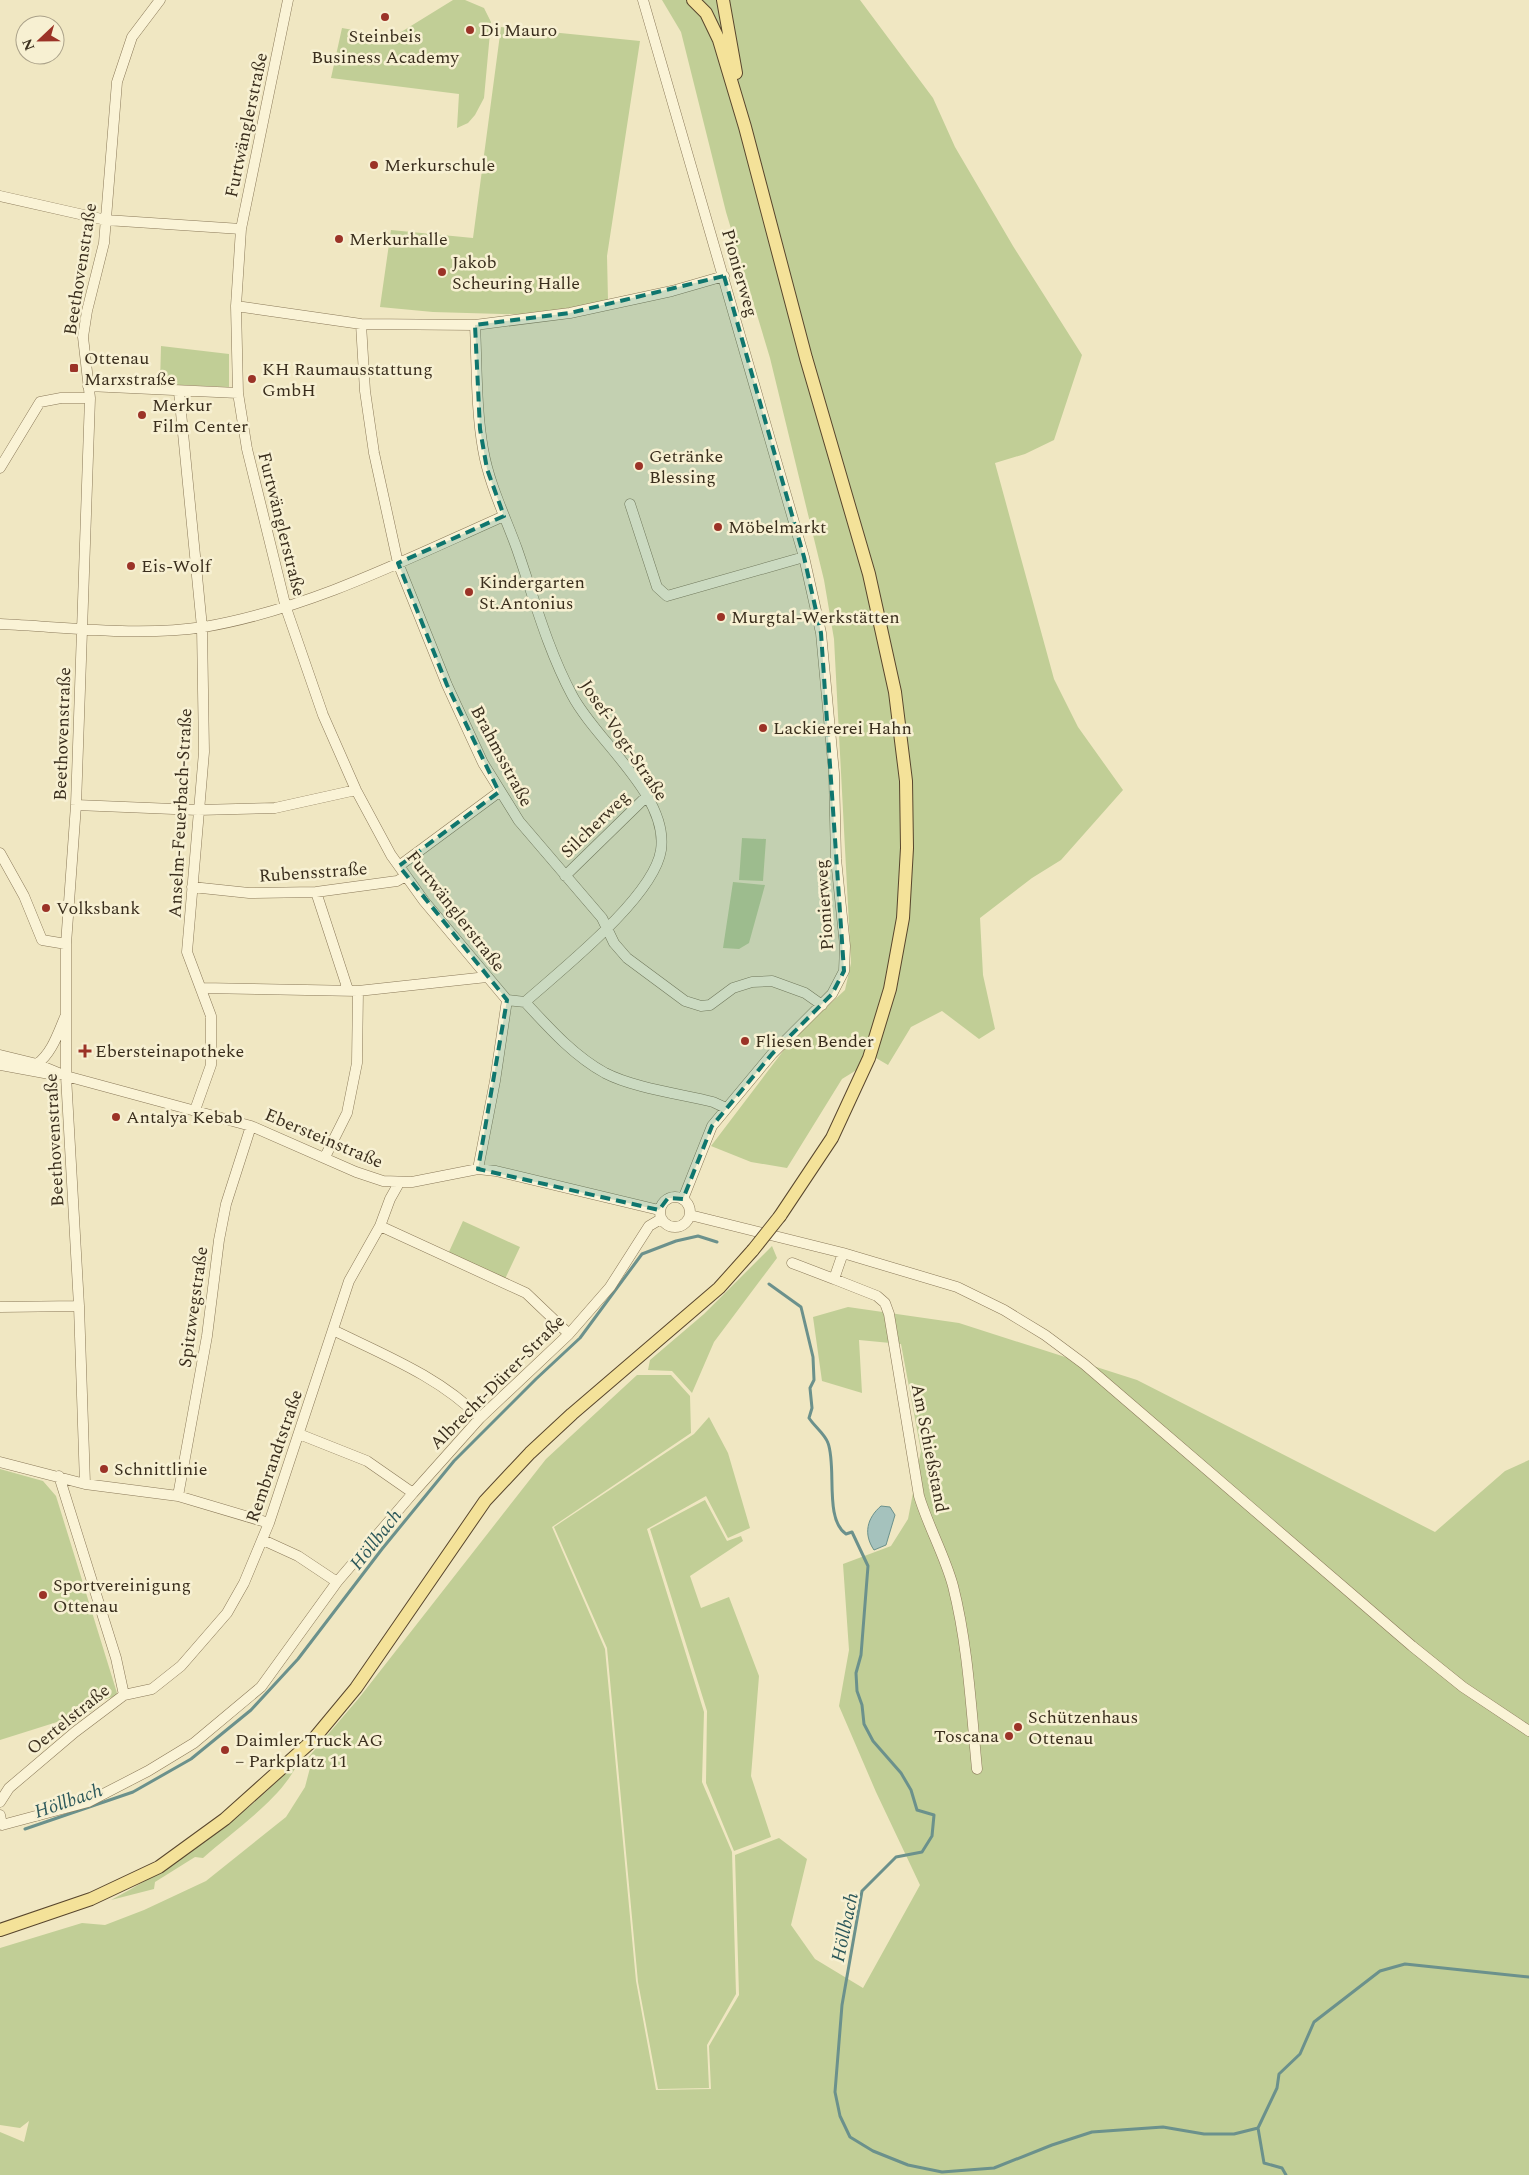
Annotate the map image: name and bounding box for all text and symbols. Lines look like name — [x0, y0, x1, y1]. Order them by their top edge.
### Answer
marker: Steinbeis Business Academy — [379, 11, 391, 23]
north arrow — [15, 15, 65, 65]
place label: Di Mauro — [480, 17, 557, 44]
place label: Steinbeis Business Academy — [311, 23, 460, 71]
marker: Di Mauro — [464, 24, 476, 36]
text: N — [17, 35, 40, 54]
street label: Furtwänglerstraße — [218, 50, 275, 200]
place label: Merkurschule — [384, 152, 495, 179]
marker: Merkurschule — [368, 159, 380, 171]
street label: Beethovenstraße — [57, 201, 104, 337]
place label: Merkurhalle — [349, 226, 448, 253]
street label: Pionierweg — [714, 226, 765, 321]
marker: Merkurhalle — [333, 233, 345, 245]
place label: Jakob Scheuring Halle — [452, 249, 580, 297]
marker: Jakob Scheuring Halle — [436, 266, 448, 278]
place label: Ottenau Marxstraße — [84, 345, 176, 393]
place label: KH Raumausstattung GmbH — [262, 356, 433, 404]
marker: Ottenau Marxstraße — [68, 362, 80, 374]
marker: KH Raumausstattung GmbH — [246, 373, 258, 385]
place label: Merkur Film Center — [152, 392, 248, 440]
marker: Merkur Film Center — [136, 409, 148, 421]
place label: Getränke Blessing — [649, 443, 723, 491]
street label: Furtwänglerstraße — [251, 449, 313, 599]
marker: Getränke Blessing — [633, 460, 645, 472]
place label: Möbelmarkt — [728, 514, 826, 541]
marker: Möbelmarkt — [712, 521, 724, 533]
place label: Eis-Wolf — [141, 553, 213, 580]
marker: Eis-Wolf — [125, 560, 137, 572]
place label: Kindergarten St.Antonius — [479, 569, 585, 617]
marker: Kindergarten St.Antonius — [463, 586, 475, 598]
place label: Murgtal-Werkstätten — [731, 604, 900, 631]
marker: Murgtal-Werkstätten — [715, 611, 727, 623]
street label: Beethovenstraße — [47, 667, 78, 801]
street label: Josef-Vogt-Straße — [573, 674, 674, 806]
street label: Brahmsstraße — [464, 701, 540, 812]
street label: Anselm-Feuerbach-Straße — [162, 707, 199, 919]
place label: Lackiererei Hahn — [773, 715, 912, 742]
marker: Lackiererei Hahn — [757, 722, 769, 734]
street label: Silcherweg — [554, 784, 636, 864]
street label: Furtwänglerstraße — [399, 845, 512, 978]
street label: Rubensstraße — [258, 855, 368, 890]
street label: Pionierweg — [808, 859, 841, 951]
place label: Volksbank — [56, 895, 140, 922]
marker: Volksbank — [40, 902, 52, 914]
place label: Fliesen Bender — [755, 1028, 874, 1055]
marker: Fliesen Bender — [739, 1035, 751, 1047]
place label: Ebersteinapotheke — [95, 1038, 244, 1065]
marker: Ebersteinapotheke — [79, 1045, 91, 1057]
street label: Beethovenstraße — [38, 1073, 71, 1207]
street label: Ebersteinstraße — [260, 1101, 387, 1176]
place label: Antalya Kebab — [126, 1104, 243, 1131]
marker: Antalya Kebab — [110, 1111, 122, 1123]
street label: Spitzwegstraße — [172, 1245, 215, 1369]
street label: Albrecht-Dürer-Straße — [423, 1308, 571, 1456]
street label: Am Schießstand — [904, 1381, 955, 1515]
street label: Rembrandtstraße — [239, 1386, 310, 1526]
place label: Schnittlinie — [114, 1456, 207, 1483]
marker: Schnittlinie — [98, 1463, 110, 1475]
water label: Höllbach — [343, 1503, 409, 1577]
place label: Sportvereinigung Ottenau — [53, 1572, 191, 1620]
marker: Sportvereinigung Ottenau — [37, 1589, 49, 1601]
street label: Oertelstraße — [21, 1677, 116, 1762]
place label: Schützenhaus Ottenau — [1028, 1704, 1138, 1752]
marker: Schützenhaus Ottenau — [1012, 1721, 1024, 1733]
place label: Toscana — [934, 1723, 999, 1750]
place label: Daimler Truck AG − Parkplatz 11 — [235, 1727, 383, 1775]
marker: Toscana — [1003, 1730, 1015, 1742]
marker: Daimler Truck AG − Parkplatz 11 — [219, 1744, 231, 1756]
water label: Höllbach — [31, 1776, 107, 1827]
water label: Höllbach — [824, 1890, 867, 1965]

